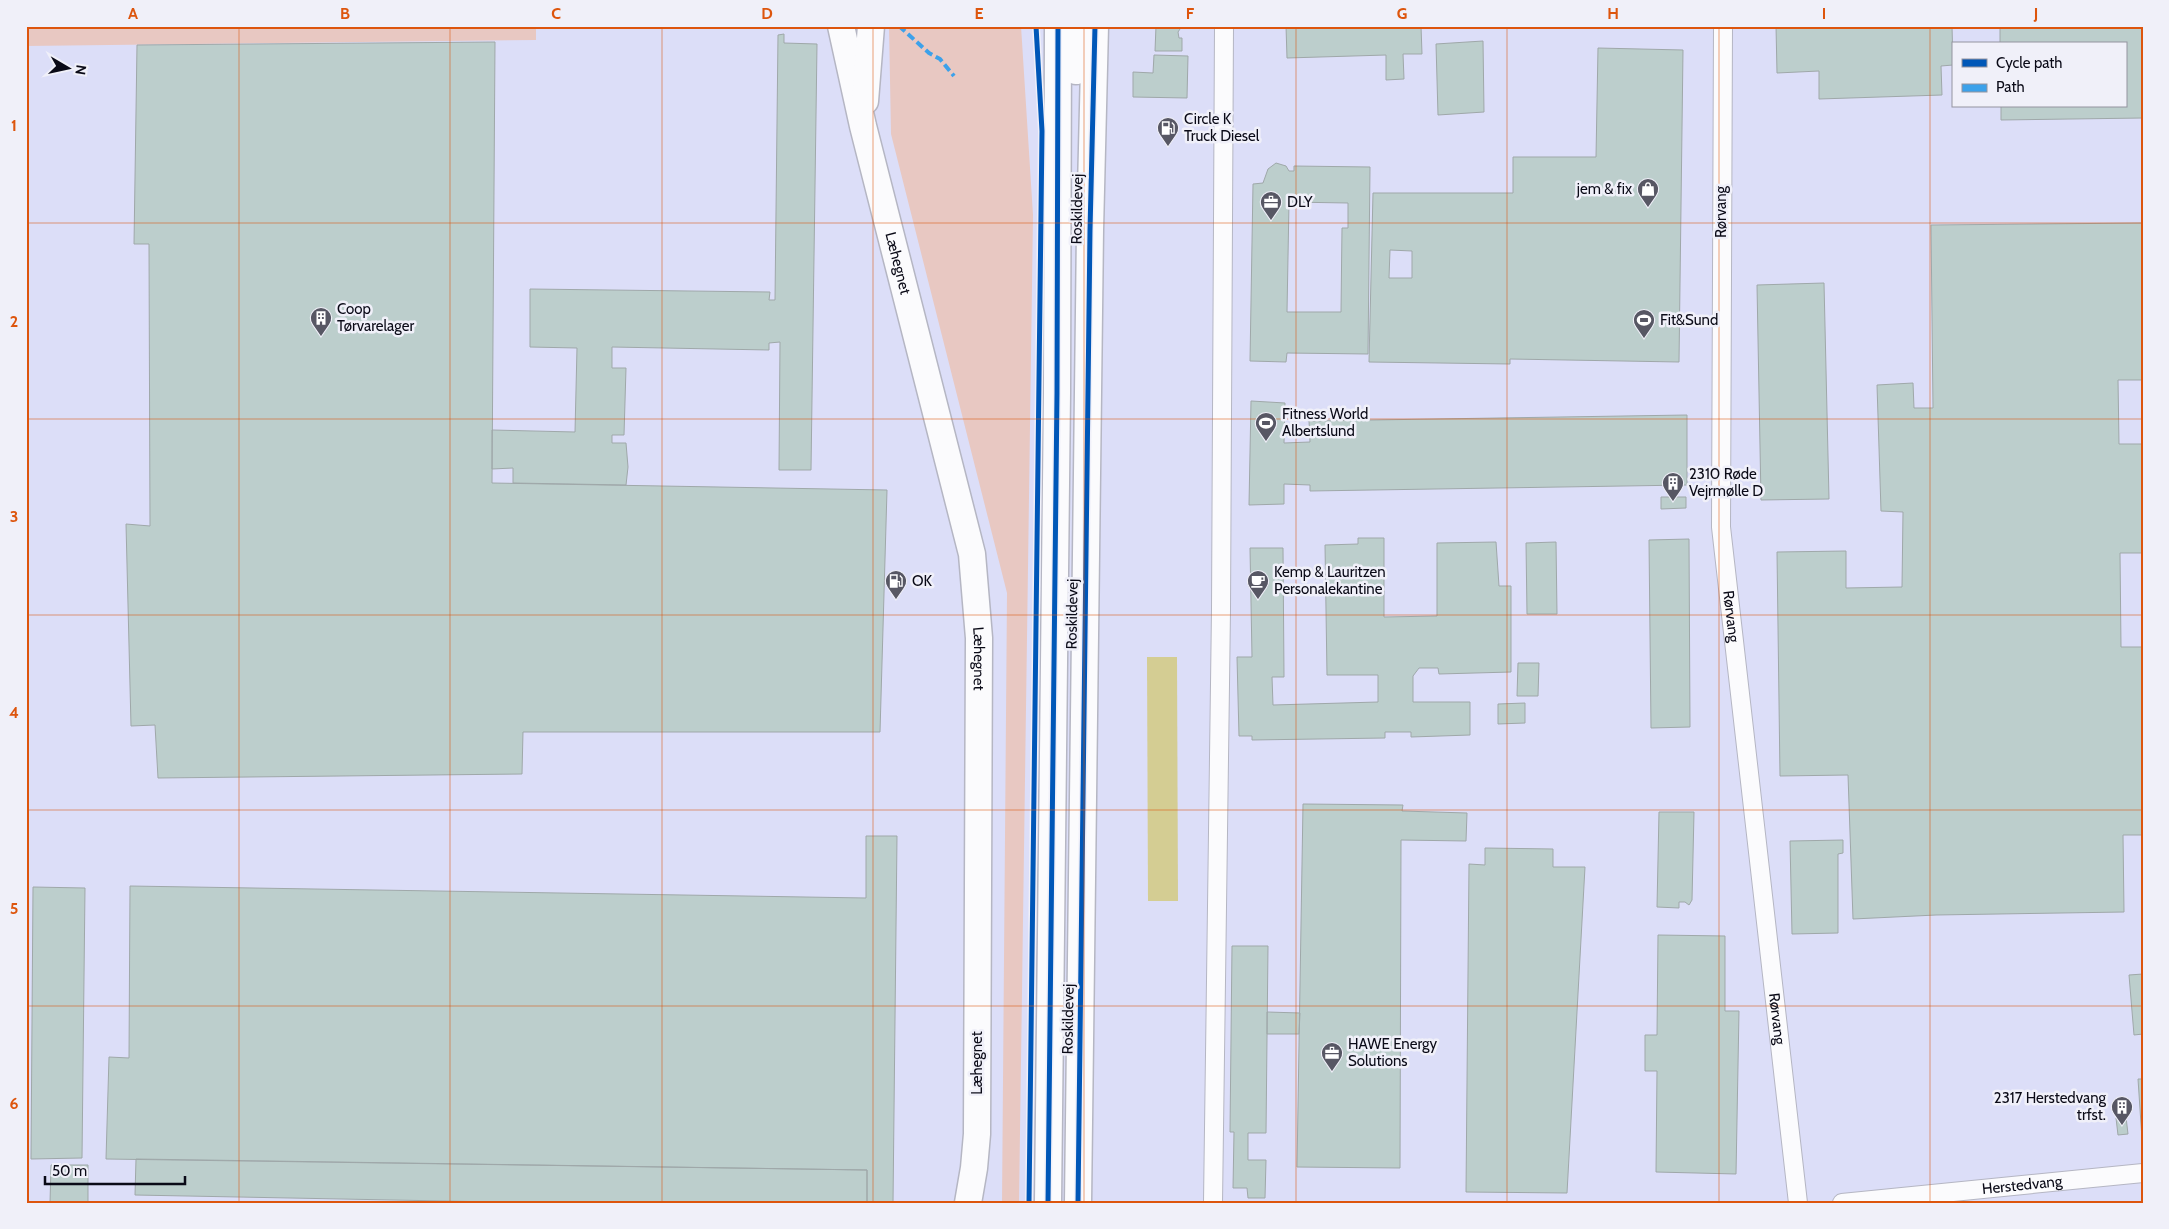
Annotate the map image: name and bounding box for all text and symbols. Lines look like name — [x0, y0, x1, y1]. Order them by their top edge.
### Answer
text: A — [128, 4, 138, 23]
text: B — [340, 4, 350, 23]
text: C — [551, 4, 561, 23]
text: D — [761, 4, 773, 23]
text: E — [974, 4, 984, 23]
text: F — [1186, 4, 1195, 23]
text: G — [1397, 4, 1407, 23]
text: H — [1607, 4, 1619, 23]
text: I — [1822, 4, 1826, 23]
text: J — [2033, 4, 2038, 23]
north arrow — [42, 42, 92, 92]
legend — [1952, 42, 2126, 108]
text: Cycle path — [1996, 54, 2062, 72]
text: N — [71, 64, 91, 76]
text: Path — [1996, 78, 2025, 96]
place label: Circle K Truck Diesel — [1184, 110, 1260, 145]
text: 1 — [11, 116, 17, 135]
fuel station icon: Circle K Truck Diesel — [1156, 116, 1180, 147]
street label: Roskildevej — [1067, 174, 1087, 244]
shop icon: jem & fix — [1636, 177, 1660, 208]
place label: jem & fix — [1576, 180, 1632, 198]
street label: Rørvang — [1712, 185, 1730, 238]
office icon: DLY — [1259, 190, 1283, 221]
place label: DLY — [1287, 193, 1313, 211]
street label: Læhegnet — [881, 230, 915, 296]
place label: Coop Tørvarelager — [337, 300, 414, 335]
building icon: Coop Tørvarelager — [309, 306, 333, 337]
sports icon: Fit&Sund — [1632, 308, 1656, 339]
place label: Fit&Sund — [1660, 311, 1718, 329]
text: 2 — [10, 312, 18, 331]
place label: Fitness World Albertslund — [1282, 405, 1368, 440]
sports icon: Fitness World Albertslund — [1254, 411, 1278, 442]
place label: 2310 Røde Vejrmølle D — [1689, 465, 1763, 500]
building icon: 2310 Røde Vejrmølle D — [1661, 471, 1685, 502]
text: 3 — [10, 507, 18, 526]
place label: Kemp & Lauritzen Personalekantine — [1274, 563, 1386, 598]
fuel station icon: OK — [884, 569, 908, 600]
cafe icon: Kemp & Lauritzen Personalekantine — [1246, 569, 1270, 600]
place label: OK — [912, 572, 933, 590]
street label: Roskildevej — [1062, 579, 1082, 649]
street label: Rørvang — [1719, 589, 1743, 644]
street label: Læhegnet — [969, 626, 988, 691]
text: 4 — [9, 703, 19, 722]
text: 5 — [10, 899, 18, 918]
street label: Roskildevej — [1058, 984, 1078, 1054]
street label: Rørvang — [1765, 992, 1789, 1046]
street label: Læhegnet — [968, 1031, 986, 1095]
place label: HAWE Energy Solutions — [1348, 1035, 1438, 1070]
office icon: HAWE Energy Solutions — [1320, 1041, 1344, 1072]
place label: 2317 Herstedvang trfst. — [1994, 1089, 2107, 1124]
text: 6 — [10, 1094, 19, 1113]
building icon: 2317 Herstedvang trfst. — [2110, 1095, 2134, 1126]
scale bar — [45, 1154, 185, 1186]
text: 50 m — [52, 1162, 87, 1180]
street label: Herstedvang — [1981, 1172, 2064, 1198]

